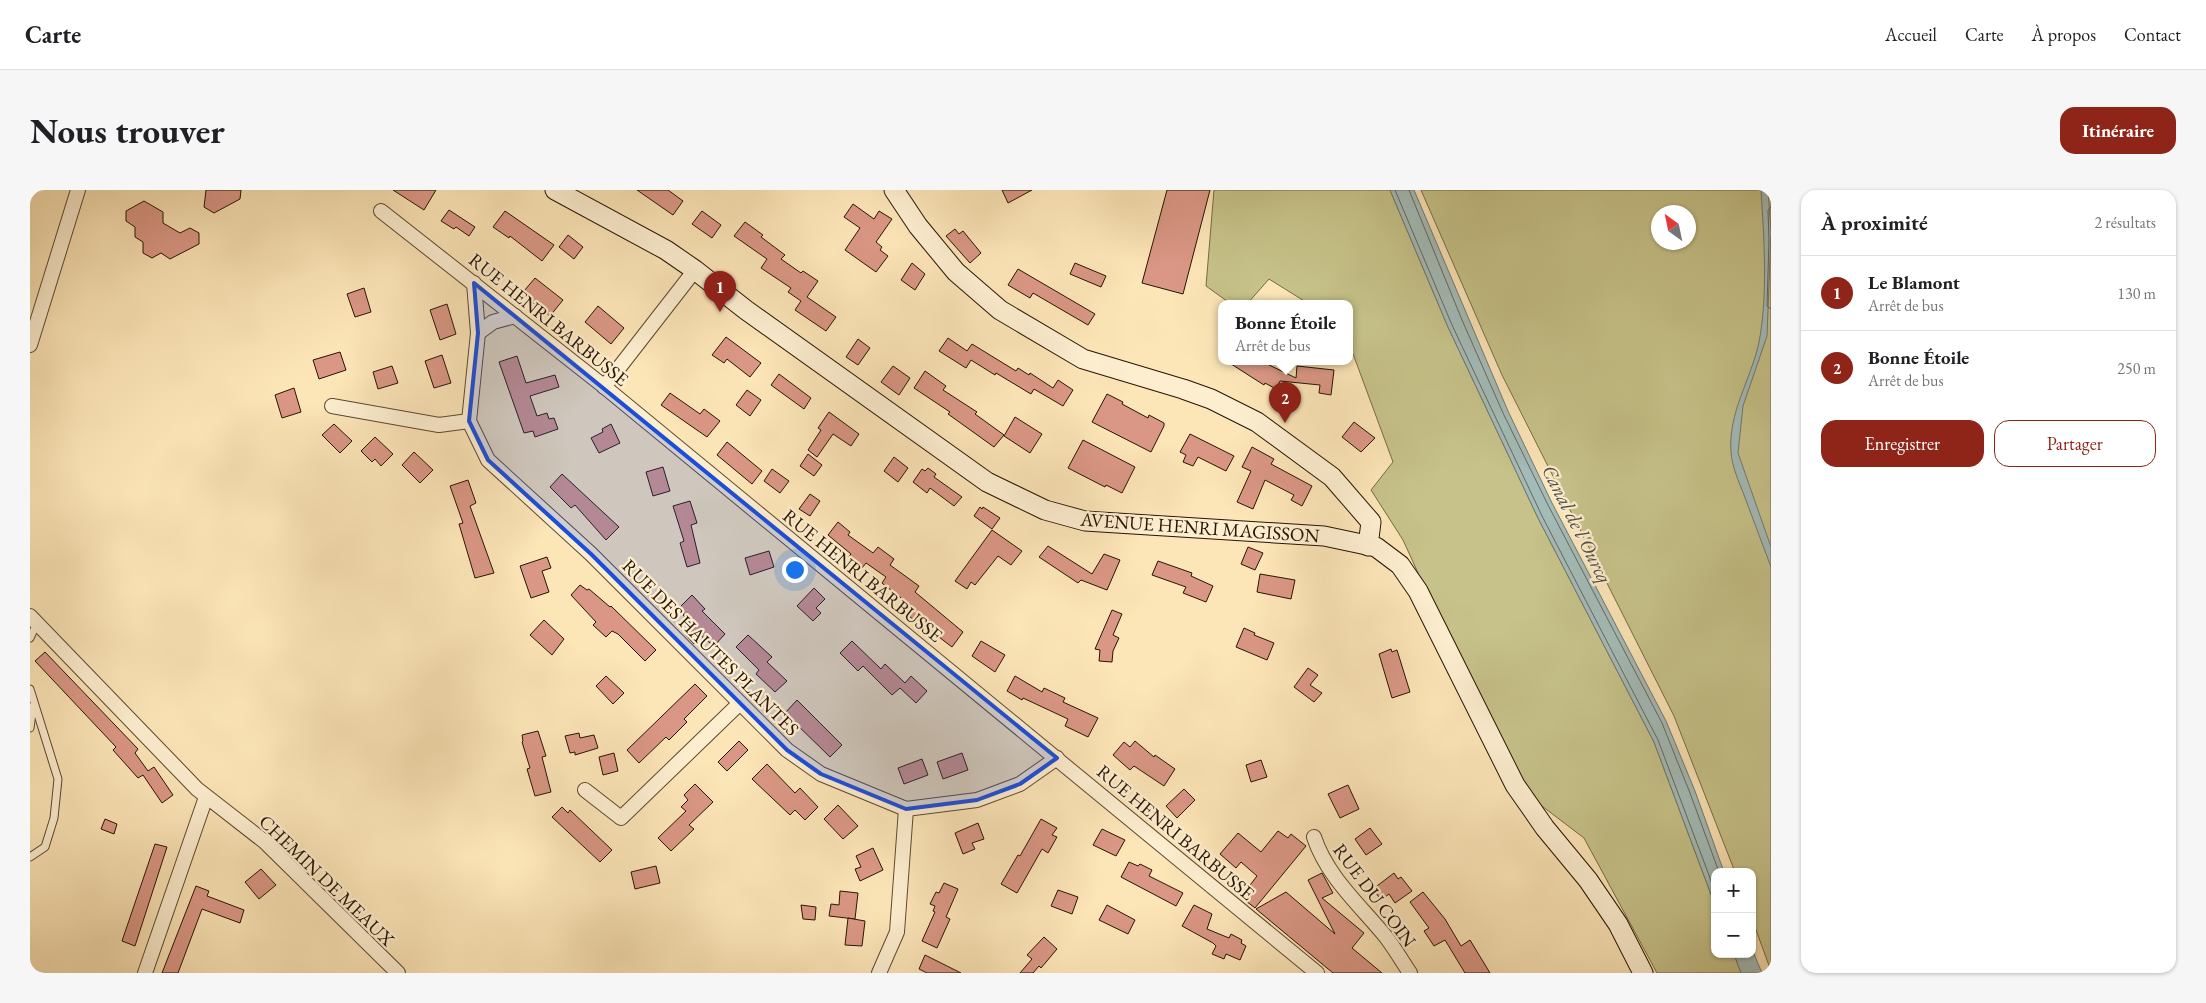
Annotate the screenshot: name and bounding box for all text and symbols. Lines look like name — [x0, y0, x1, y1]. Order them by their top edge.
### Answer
text: Carte — [25, 19, 81, 50]
text: Accueil — [1885, 23, 1937, 46]
text: Carte — [1965, 23, 2004, 46]
text: À propos — [2032, 23, 2096, 46]
text: Contact — [2124, 23, 2181, 46]
button: Itinéraire — [2060, 107, 2176, 154]
text: Nous trouver — [30, 108, 225, 153]
north arrow — [1651, 205, 1696, 250]
text: À proximité — [1821, 209, 1928, 236]
text: 2 résultats — [2094, 212, 2156, 233]
street label: RUE HENRI BARBUSSE — [464, 247, 634, 392]
text: Le Blamont — [1868, 270, 1960, 295]
pin: 1 — [704, 271, 736, 312]
text: 1 — [1833, 283, 1841, 304]
text: 130 m — [2117, 283, 2156, 304]
text: Arrêt de bus — [1868, 295, 1944, 316]
popup — [1218, 300, 1353, 365]
text: Bonne Étoile — [1235, 310, 1336, 335]
text: Arrêt de bus — [1235, 335, 1310, 356]
text: Bonne Étoile — [1868, 345, 1969, 370]
text: 2 — [1833, 358, 1841, 379]
text: 250 m — [2117, 358, 2156, 379]
text: Arrêt de bus — [1868, 370, 1944, 391]
pin: 2 — [1269, 382, 1301, 423]
button: Enregistrer — [1821, 420, 1984, 467]
button: Partager — [1994, 420, 2156, 467]
water label: Canal de l'Ourcq — [1535, 460, 1618, 588]
street label: RUE HENRI BARBUSSE — [778, 503, 948, 648]
street label: AVENUE HENRI MAGISSON — [1079, 507, 1320, 548]
street label: RUE DES HAUTES PLANTES — [617, 553, 805, 741]
your location — [782, 557, 808, 583]
street label: RUE HENRI BARBUSSE — [1092, 759, 1260, 906]
street label: CHEMIN DE MEAUX — [253, 809, 400, 952]
street label: RUE DU COIN — [1327, 838, 1422, 952]
map controls — [1711, 868, 1756, 958]
button: + — [1711, 868, 1756, 913]
button: − — [1711, 913, 1756, 958]

